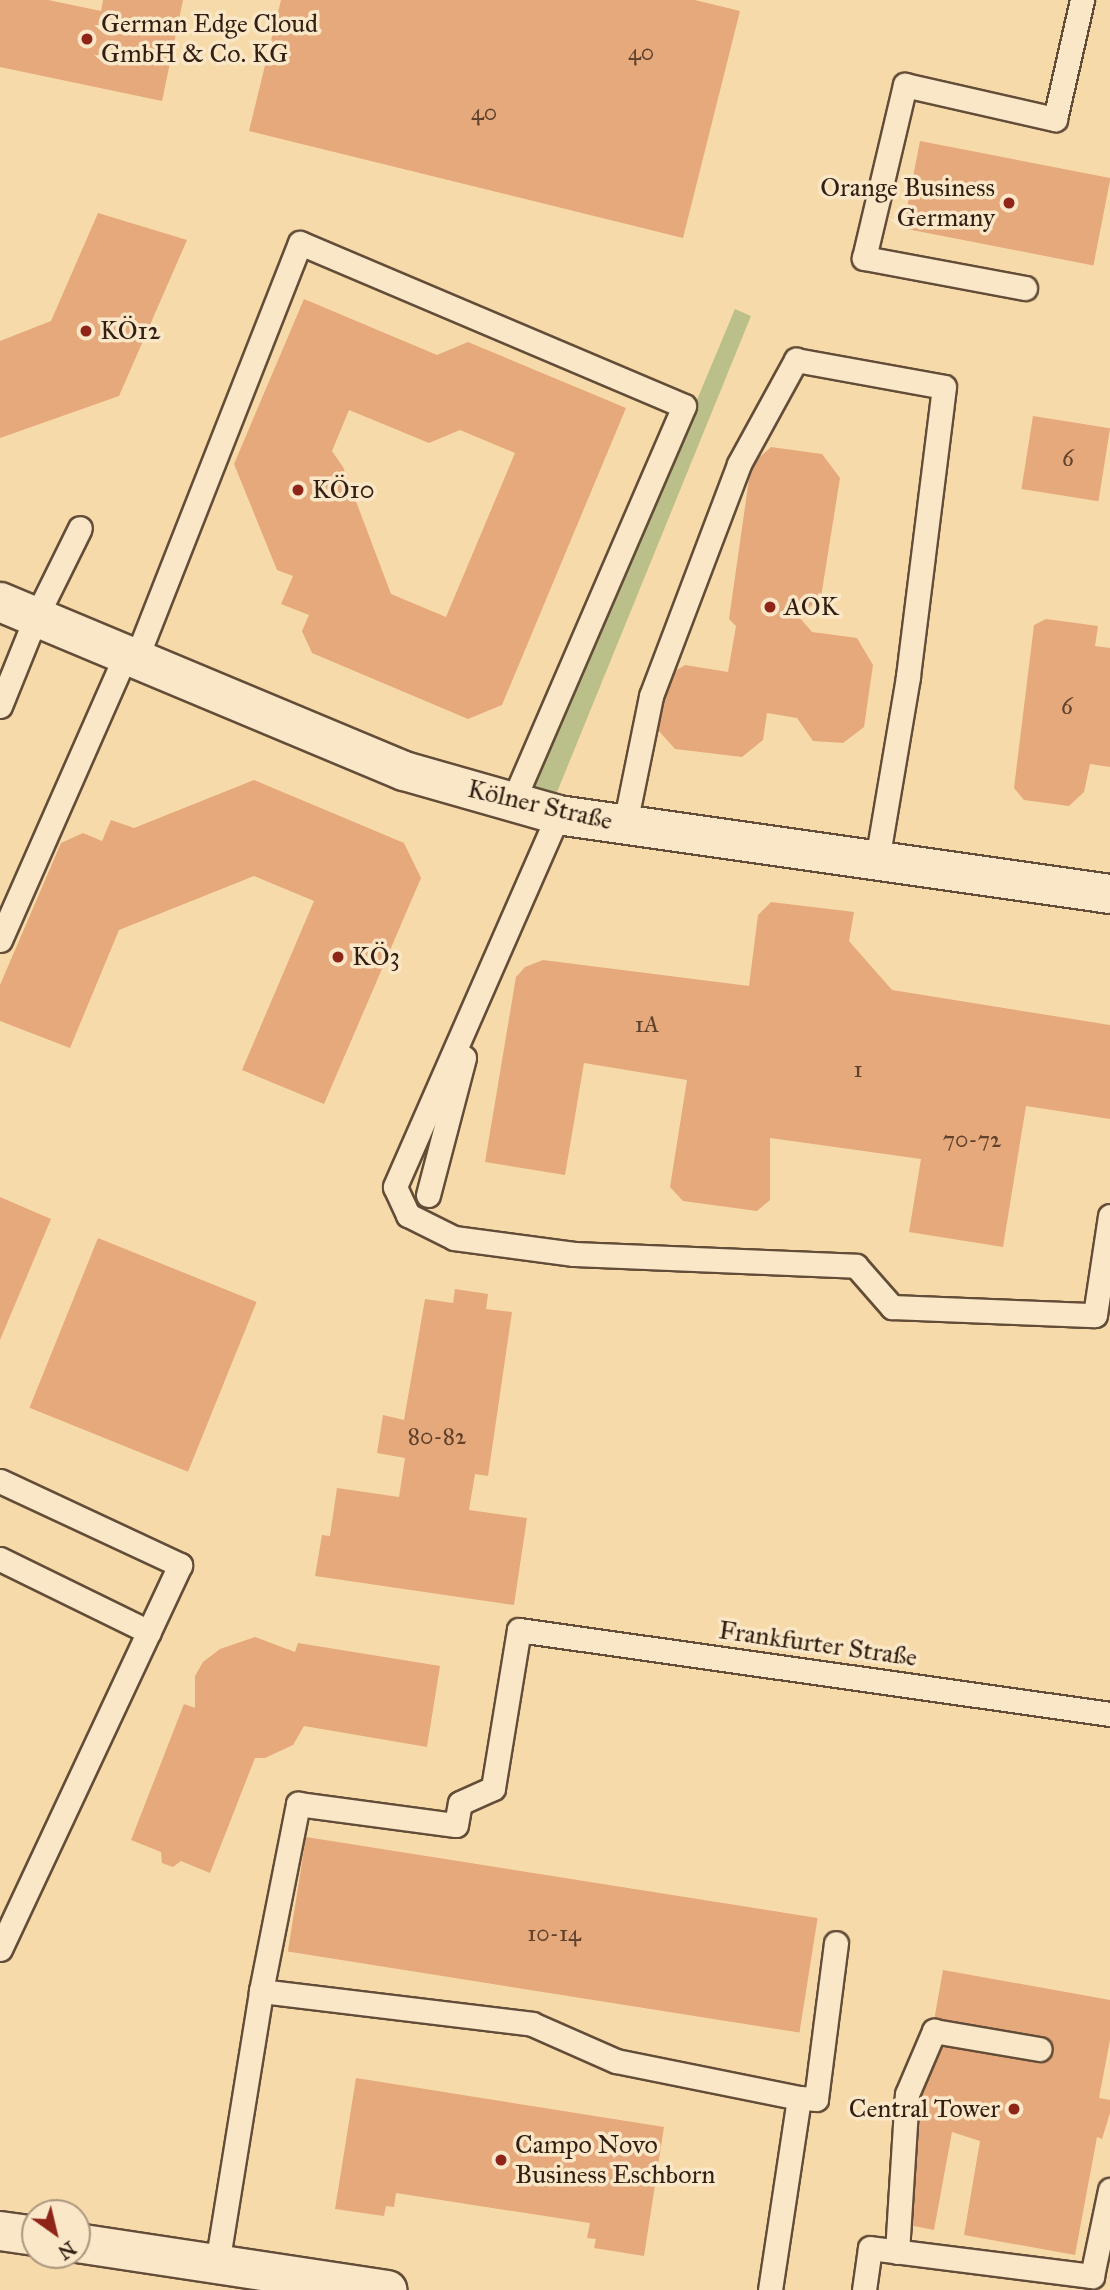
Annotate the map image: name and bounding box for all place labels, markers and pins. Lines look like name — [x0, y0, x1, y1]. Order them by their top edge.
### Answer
place label: German Edge Cloud GmbH & Co. KG — [101, 8, 318, 70]
marker: German Edge Cloud GmbH & Co. KG — [79, 31, 95, 47]
place label: Orange Business Germany — [820, 172, 995, 234]
marker: Orange Business Germany — [1001, 195, 1017, 211]
place label: KÖ12 — [100, 315, 161, 347]
marker: KÖ12 — [78, 323, 94, 339]
place label: KÖ10 — [312, 474, 375, 506]
marker: KÖ10 — [290, 482, 306, 498]
place label: AOK — [784, 591, 839, 623]
marker: AOK — [762, 599, 778, 615]
place label: KÖ3 — [352, 941, 400, 973]
marker: KÖ3 — [330, 949, 346, 965]
place label: Central Tower — [849, 2093, 1000, 2125]
marker: Central Tower — [1006, 2101, 1022, 2117]
place label: Campo Novo Business Eschborn — [515, 2129, 715, 2190]
marker: Campo Novo Business Eschborn — [493, 2152, 509, 2168]

